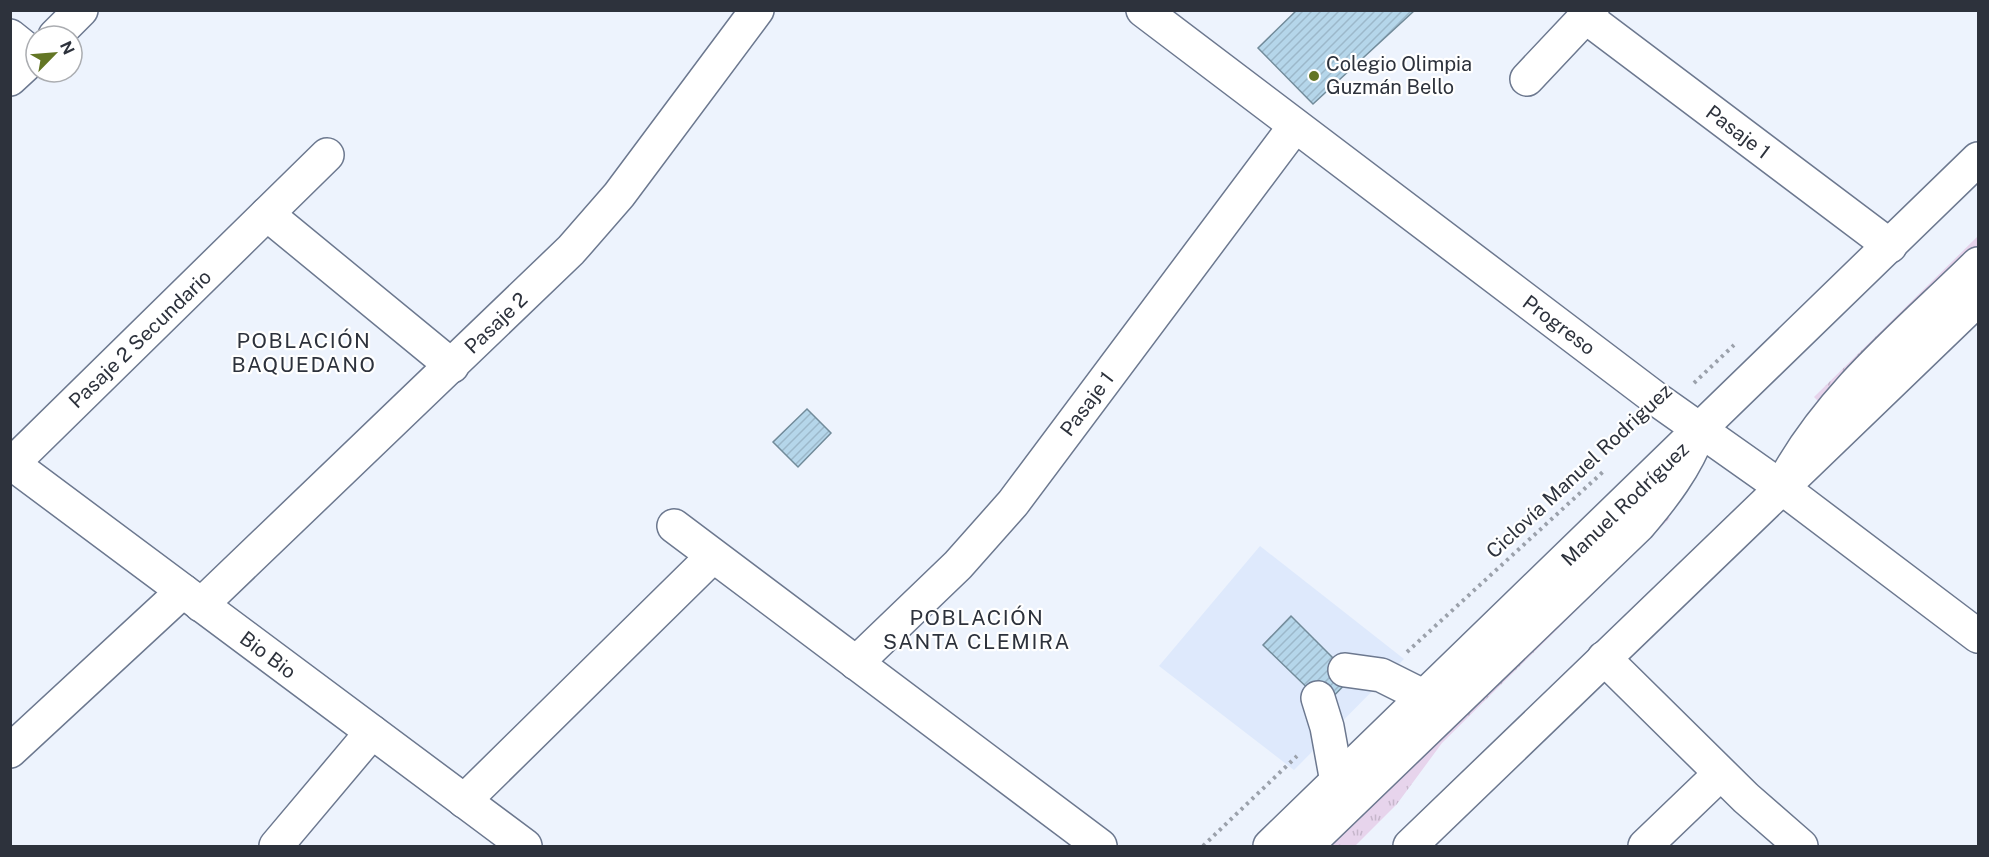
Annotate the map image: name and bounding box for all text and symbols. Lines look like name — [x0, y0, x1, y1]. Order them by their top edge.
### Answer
north arrow — [24, 24, 84, 84]
text: N — [56, 38, 78, 58]
place label: Colegio Olimpia Guzmán Bello — [1326, 52, 1472, 99]
marker: Colegio Olimpia Guzmán Bello — [1307, 69, 1321, 83]
street label: Pasaje 1 — [1701, 100, 1775, 164]
street label: Pasaje 2 Secundario — [64, 265, 216, 413]
street label: Pasaje 2 — [460, 287, 532, 359]
street label: Progreso — [1518, 290, 1600, 360]
district label: POBLACIÓN BAQUEDANO — [231, 328, 377, 377]
street label: Pasaje 1 — [1055, 367, 1119, 441]
street label: Ciclovía Manuel Rodriguez — [1481, 379, 1677, 563]
street label: Manuel Rodríguez — [1556, 437, 1694, 571]
district label: POBLACIÓN SANTA CLEMIRA — [883, 605, 1071, 654]
street label: Bio Bio — [235, 626, 301, 684]

